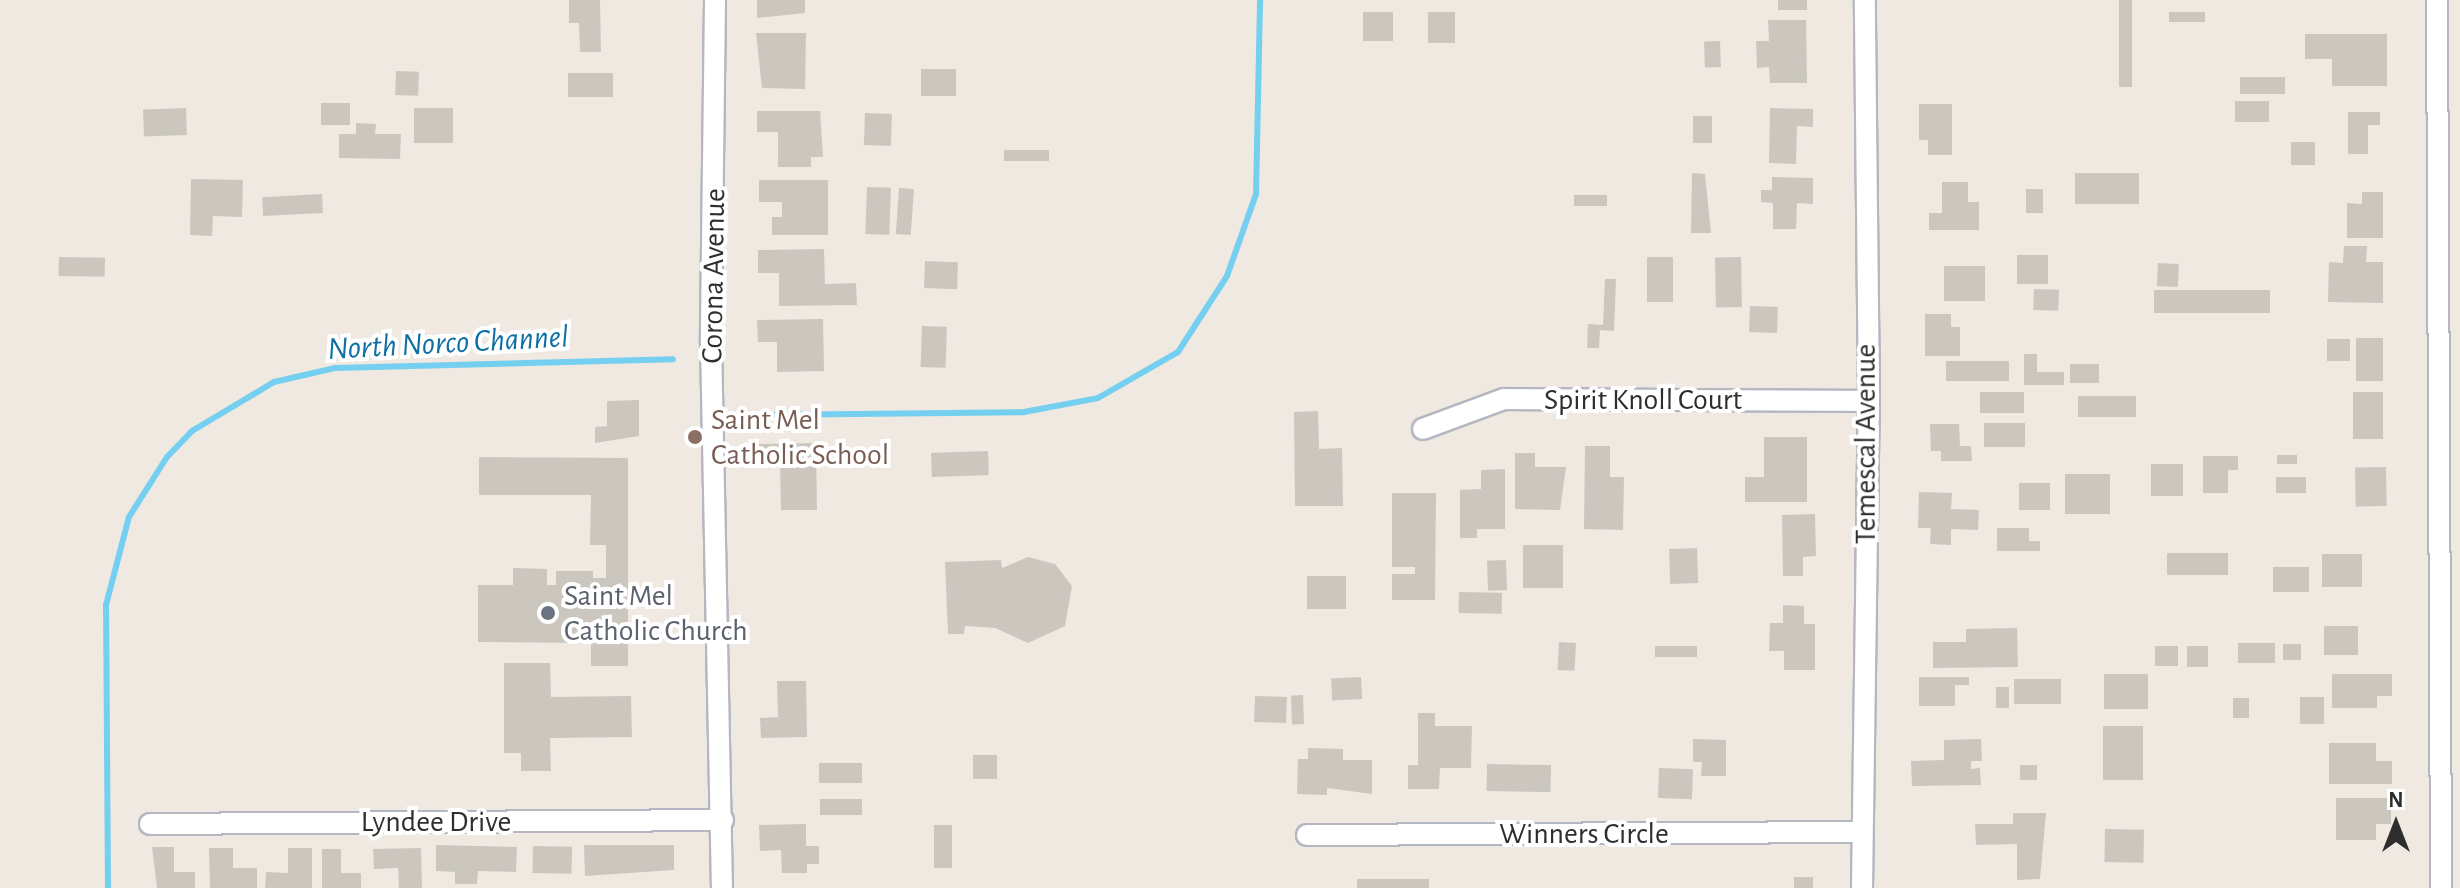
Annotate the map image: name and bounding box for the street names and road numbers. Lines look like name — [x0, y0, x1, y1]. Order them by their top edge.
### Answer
street label: Corona Avenue — [694, 188, 734, 364]
street label: Temescal Avenue — [1848, 344, 1884, 544]
street label: Spirit Knoll Court — [1544, 382, 1742, 418]
street label: Lyndee Drive — [361, 804, 511, 840]
street label: Winners Circle — [1499, 816, 1669, 852]

